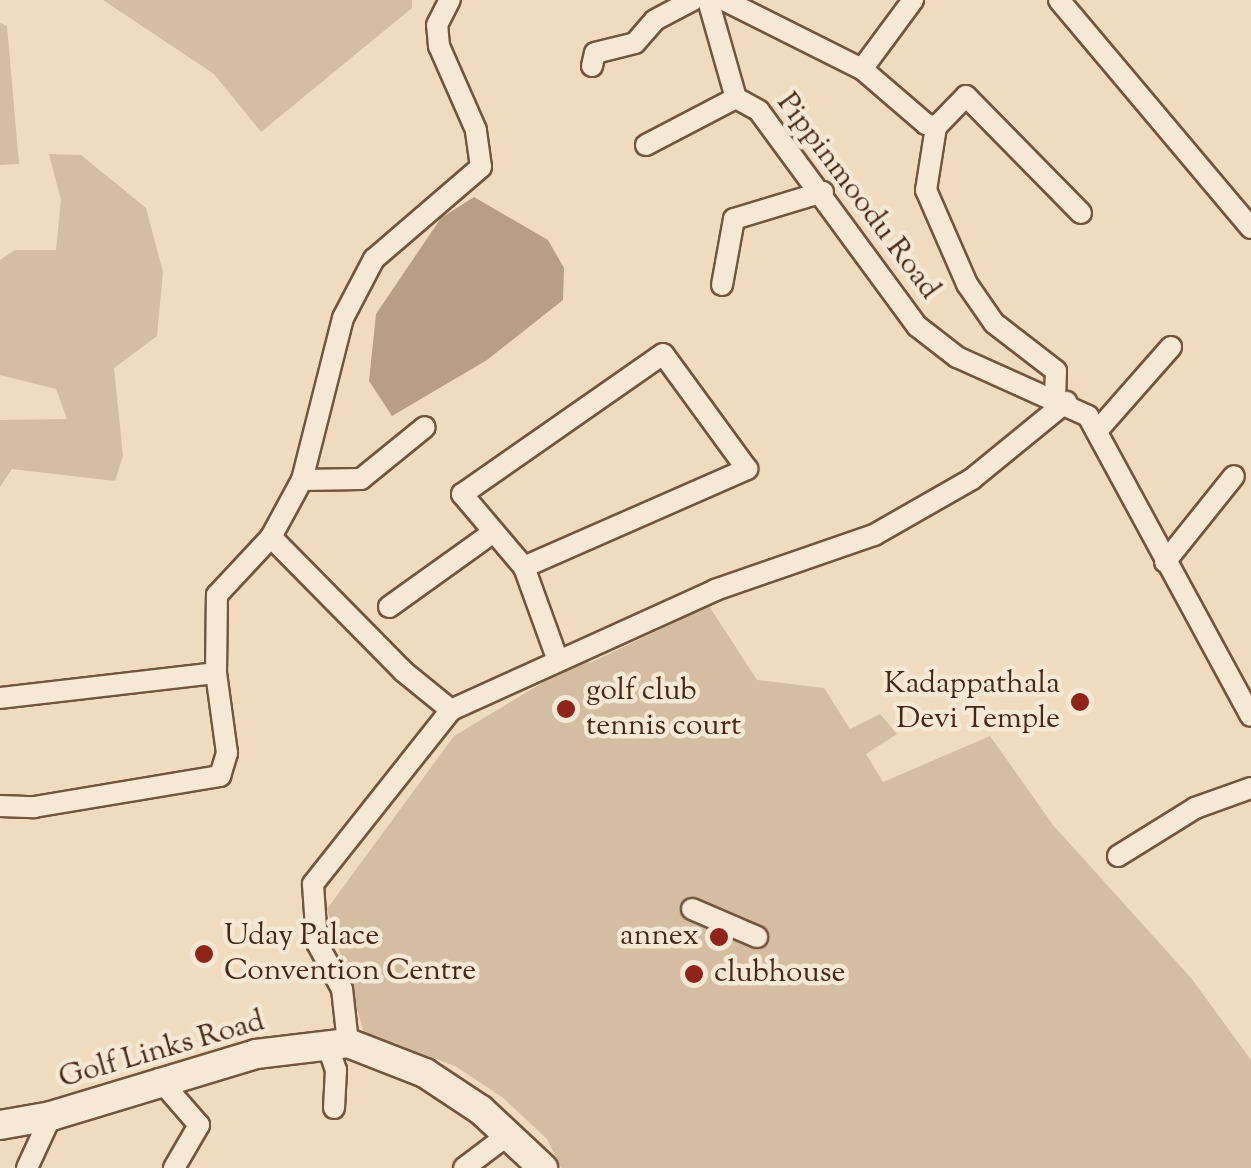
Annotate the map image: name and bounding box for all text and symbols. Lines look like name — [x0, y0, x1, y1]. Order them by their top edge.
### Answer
street label: Pippinmoodu Road — [768, 87, 946, 307]
place label: Kadappathala Devi Temple — [884, 667, 1060, 738]
place label: golf club tennis court — [586, 674, 741, 744]
marker: Kadappathala Devi Temple — [1069, 691, 1091, 713]
marker: golf club tennis court — [555, 698, 577, 720]
place label: Uday Palace Convention Centre — [224, 919, 476, 990]
place label: annex — [620, 919, 699, 955]
marker: annex — [708, 926, 730, 948]
marker: Uday Palace Convention Centre — [193, 943, 215, 965]
place label: clubhouse — [714, 956, 845, 992]
marker: clubhouse — [683, 963, 705, 985]
street label: Golf Links Road — [55, 1004, 269, 1098]

